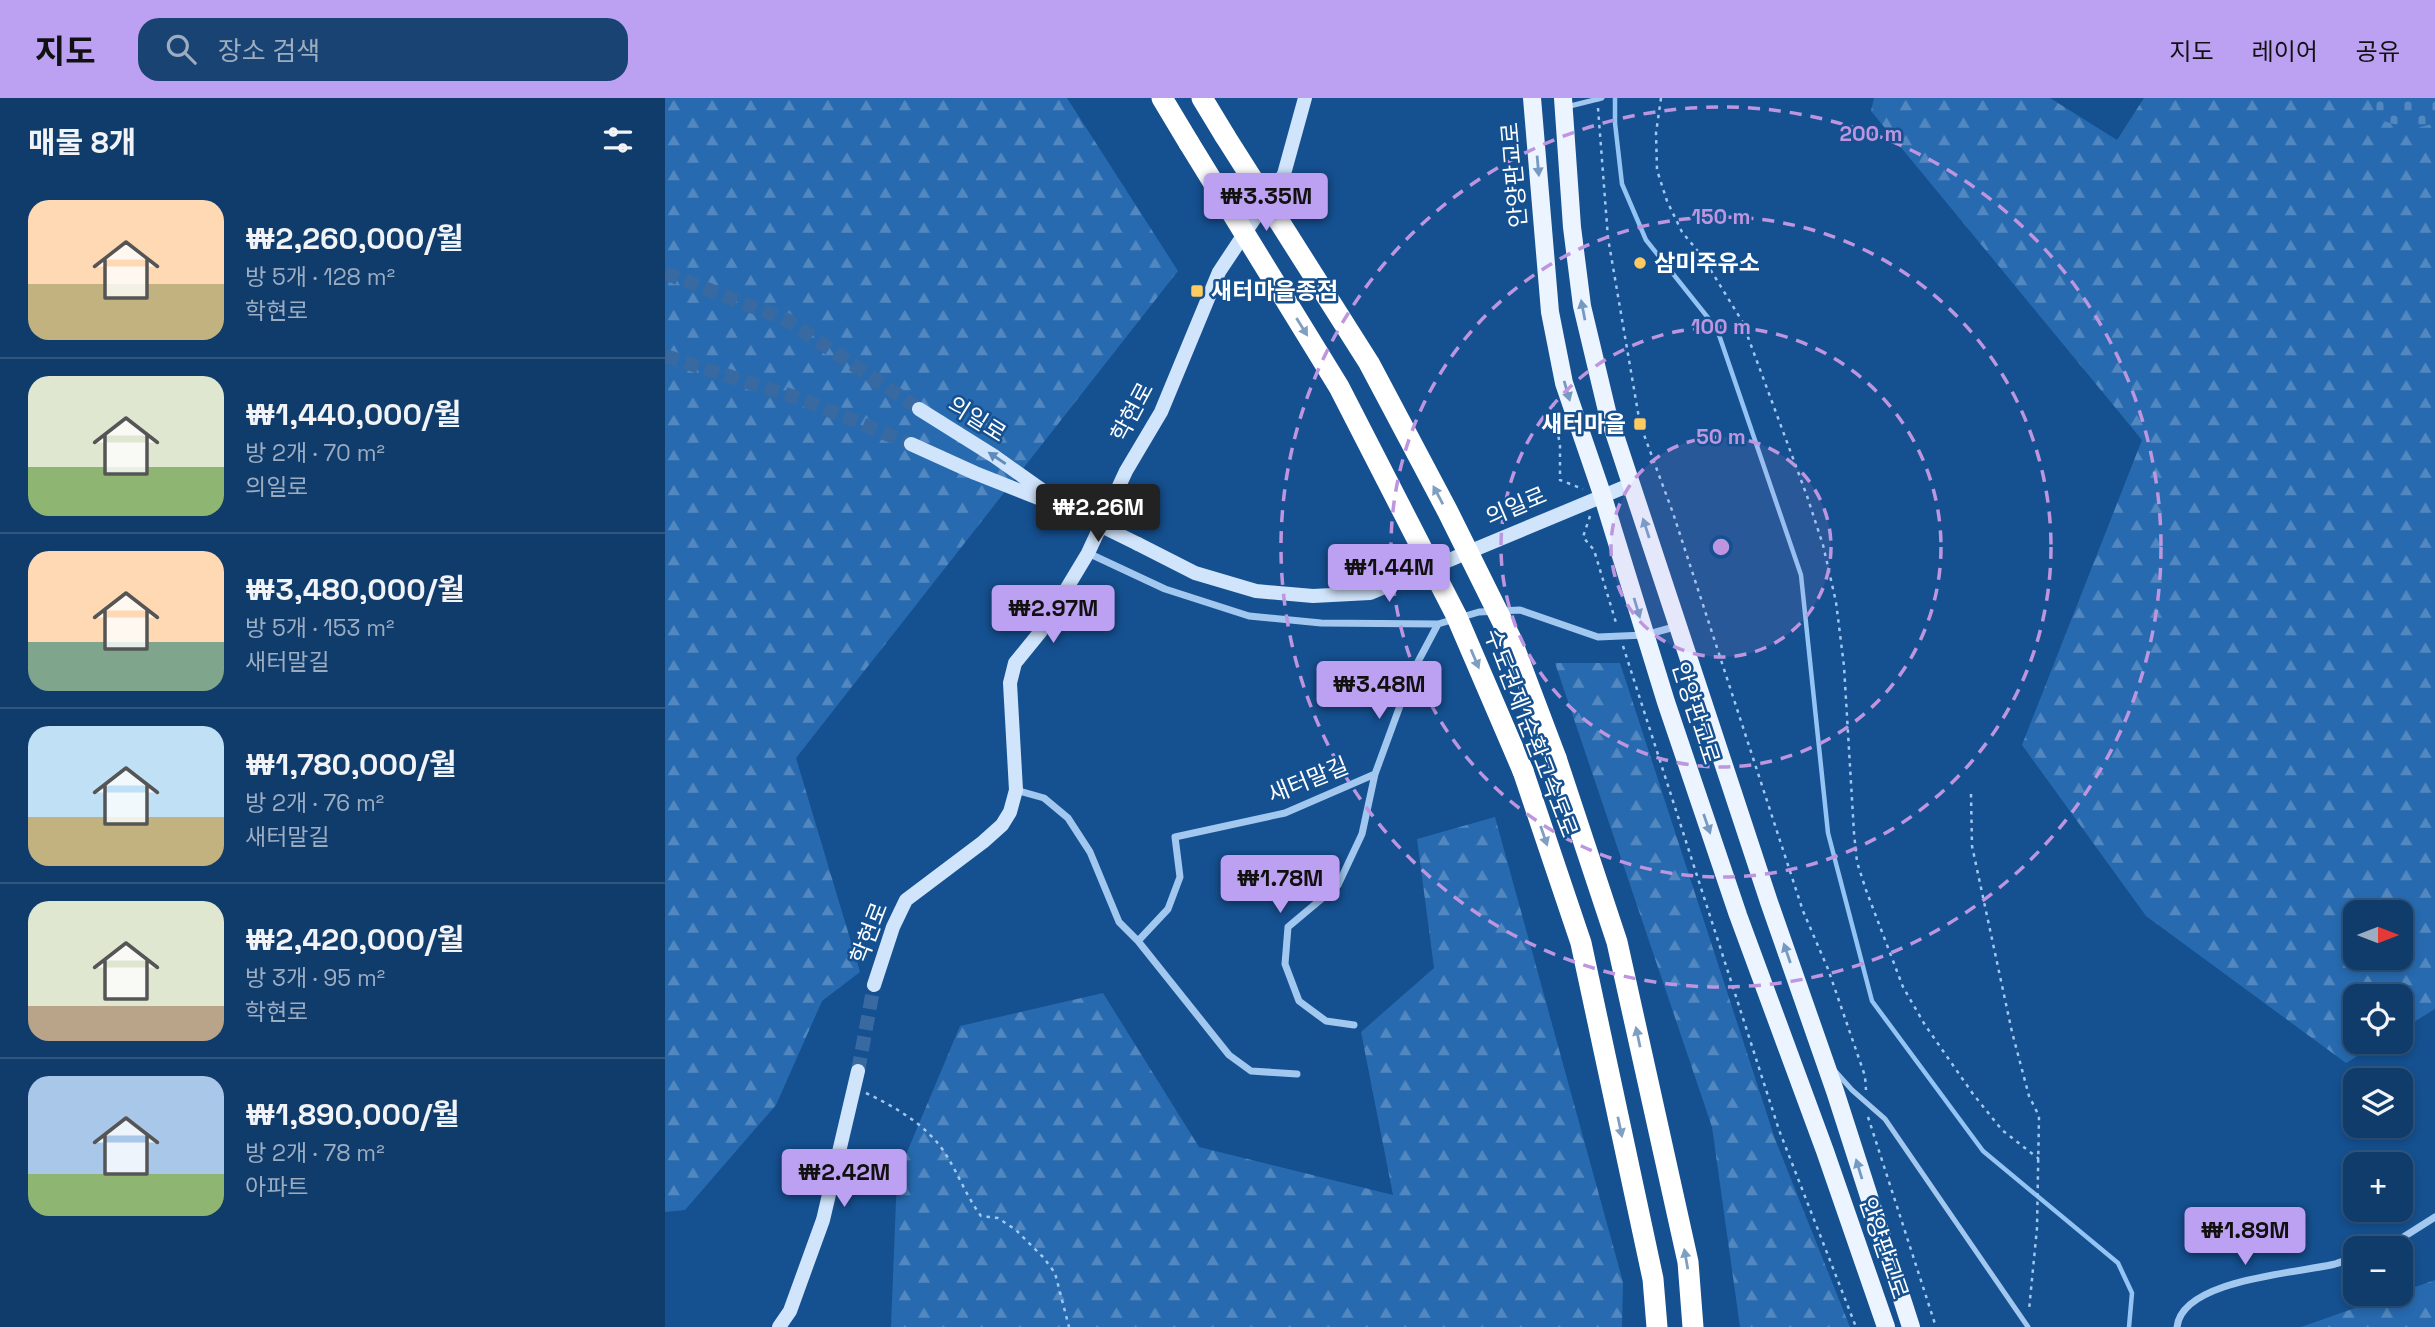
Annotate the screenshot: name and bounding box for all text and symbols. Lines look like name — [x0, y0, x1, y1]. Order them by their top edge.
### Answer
search box — [138, 18, 628, 81]
icon: search — [162, 30, 200, 68]
text: 지도 — [35, 31, 96, 73]
text: 장소 검색 — [218, 34, 320, 68]
text: 지도 — [2169, 36, 2214, 67]
text: 레이어 — [2252, 36, 2318, 67]
text: 공유 — [2356, 36, 2400, 67]
text: 200 m — [1840, 120, 1902, 147]
icon: filters — [599, 121, 637, 159]
street label: 안양판교로 — [1494, 121, 1534, 229]
text: 매물 8개 — [28, 123, 136, 162]
one-way arrow — [1533, 155, 1544, 177]
pin: ₩3.35M — [1209, 174, 1323, 233]
text: ₩3.35M — [1220, 181, 1312, 211]
text: 150 m — [1692, 203, 1750, 230]
text: ₩2,260,000/월 — [245, 219, 464, 258]
icon: home — [84, 228, 168, 312]
place label: 삼미주유소 — [1654, 248, 1760, 278]
marker: 삼미주유소 — [1632, 255, 1648, 271]
text: 방 5개 · 128 m² — [245, 262, 395, 292]
place label: 새터마을종점 — [1211, 276, 1338, 306]
marker: 새터마을종점 — [1189, 283, 1205, 299]
text: 학현로 — [245, 296, 308, 326]
one-way arrow — [1578, 299, 1589, 321]
text: 100 m — [1691, 313, 1751, 340]
one-way arrow — [1296, 317, 1309, 336]
street label: 학현로 — [1104, 377, 1160, 447]
one-way arrow — [1562, 380, 1573, 402]
street label: 의일로 — [942, 389, 1012, 449]
text: ₩1,440,000/월 — [245, 395, 461, 434]
icon: home — [84, 404, 168, 488]
place label: 새터마을 — [1541, 409, 1626, 439]
marker: 새터마을 — [1632, 416, 1648, 432]
text: 50 m — [1696, 423, 1746, 450]
text: 방 2개 · 70 m² — [245, 438, 385, 468]
one-way arrow — [987, 452, 1007, 465]
text: 의일로 — [245, 472, 308, 502]
street label: 의일로 — [1481, 480, 1551, 532]
pin: ₩2.26M — [1041, 484, 1155, 544]
one-way arrow — [1433, 485, 1444, 505]
text: ₩2.26M — [1052, 492, 1144, 522]
one-way arrow — [1640, 517, 1651, 538]
centre of rings — [1709, 535, 1733, 559]
pin: ₩1.44M — [1332, 545, 1446, 604]
text: ₩1.44M — [1344, 552, 1434, 582]
text: ₩3,480,000/월 — [245, 570, 465, 609]
icon: home — [84, 579, 168, 663]
pin: ₩2.97M — [996, 586, 1110, 645]
text: ₩2.97M — [1008, 593, 1098, 623]
one-way arrow — [1632, 597, 1642, 618]
text: 방 5개 · 153 m² — [245, 613, 395, 643]
street label: 수도권제1순환고속도로 — [1477, 624, 1585, 842]
text: 새터말길 — [245, 647, 330, 677]
one-way arrow — [1469, 648, 1480, 669]
street label: 안양판교로 — [1665, 658, 1727, 768]
pin: ₩3.48M — [1322, 662, 1436, 721]
text: ₩3.48M — [1332, 669, 1426, 699]
text: ₩1,780,000/월 — [245, 745, 457, 784]
street label: 새터말길 — [1263, 750, 1353, 810]
icon: home — [84, 754, 168, 838]
text: 방 2개 · 76 m² — [245, 788, 384, 818]
one-way arrow — [1702, 814, 1713, 835]
text: 새터말길 — [245, 822, 330, 852]
one-way arrow — [1540, 825, 1550, 846]
pin: ₩1.78M — [1223, 856, 1337, 915]
text: ₩1.78M — [1237, 863, 1323, 893]
street label: 학현로 — [844, 898, 894, 968]
north arrow — [2343, 900, 2413, 970]
map controls — [2343, 900, 2413, 1306]
text: ₩2,420,000/월 — [245, 920, 464, 959]
icon: home — [84, 929, 168, 1013]
one-way arrow — [1781, 943, 1792, 964]
text: 방 3개 · 95 m² — [245, 963, 385, 993]
button: locate — [2343, 984, 2413, 1054]
text: 학현로 — [245, 997, 308, 1027]
one-way arrow — [1632, 1026, 1643, 1048]
button: layers — [2343, 1068, 2413, 1138]
text: ₩1,890,000/월 — [245, 1095, 460, 1134]
icon: home — [84, 1104, 168, 1188]
one-way arrow — [1614, 1116, 1625, 1138]
text: 방 2개 · 78 m² — [245, 1138, 385, 1168]
pin: ₩2.42M — [787, 1150, 901, 1209]
button: + — [2343, 1152, 2413, 1222]
text: ₩2.42M — [798, 1157, 890, 1187]
one-way arrow — [1853, 1158, 1864, 1179]
text: 아파트 — [245, 1172, 308, 1202]
street label: 안양판교로 — [1853, 1193, 1915, 1303]
pin: ₩1.89M — [2188, 1208, 2302, 1267]
text: ₩1.89M — [2200, 1215, 2290, 1245]
button: − — [2343, 1236, 2413, 1306]
one-way arrow — [1680, 1248, 1691, 1270]

